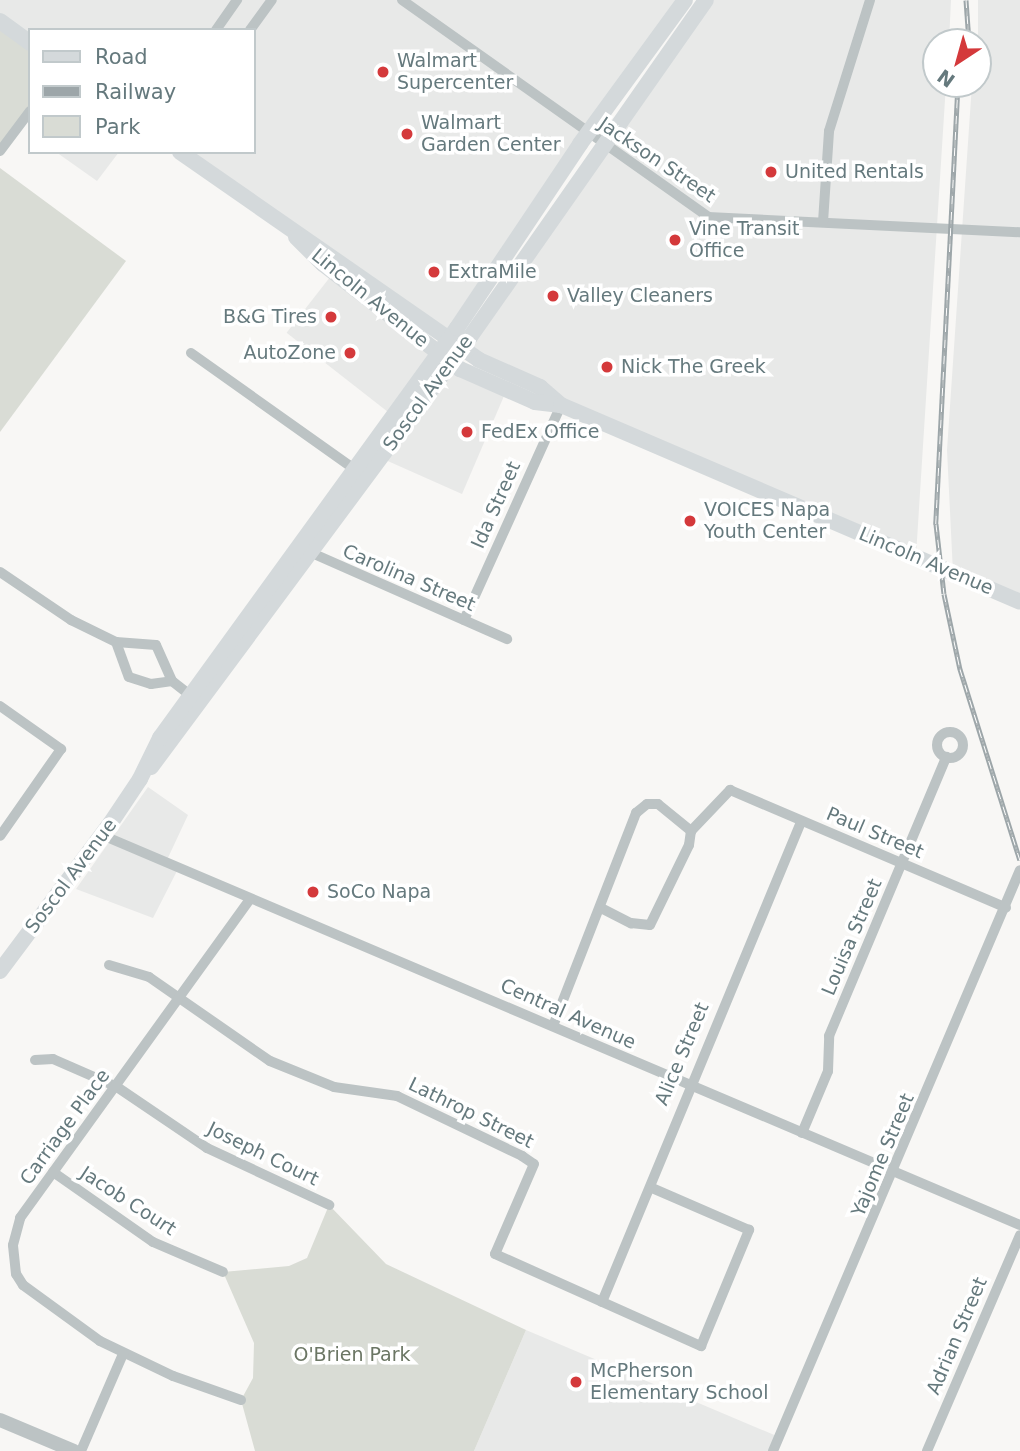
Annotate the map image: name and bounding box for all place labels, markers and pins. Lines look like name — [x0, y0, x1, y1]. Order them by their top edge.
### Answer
place label: Walmart Supercenter — [397, 50, 513, 94]
marker: Walmart Supercenter — [375, 64, 391, 80]
place label: Walmart Garden Center — [421, 112, 561, 156]
marker: Walmart Garden Center — [399, 126, 415, 142]
place label: United Rentals — [785, 161, 924, 183]
marker: United Rentals — [763, 164, 779, 180]
place label: Vine Transit Office — [689, 218, 800, 262]
marker: Vine Transit Office — [667, 232, 683, 248]
place label: ExtraMile — [448, 261, 537, 283]
marker: ExtraMile — [426, 264, 442, 280]
place label: Valley Cleaners — [567, 285, 713, 307]
marker: Valley Cleaners — [545, 288, 561, 304]
place label: B&G Tires — [223, 306, 317, 328]
marker: B&G Tires — [323, 309, 339, 325]
place label: AutoZone — [244, 342, 336, 364]
marker: AutoZone — [342, 345, 358, 361]
place label: Nick The Greek — [621, 356, 766, 378]
marker: Nick The Greek — [599, 359, 615, 375]
place label: FedEx Office — [481, 421, 599, 443]
marker: FedEx Office — [459, 424, 475, 440]
place label: VOICES Napa Youth Center — [704, 499, 830, 543]
marker: VOICES Napa Youth Center — [682, 513, 698, 529]
place label: SoCo Napa — [327, 881, 431, 903]
marker: SoCo Napa — [305, 884, 321, 900]
place label: McPherson Elementary School — [590, 1360, 768, 1404]
marker: McPherson Elementary School — [568, 1374, 584, 1390]

